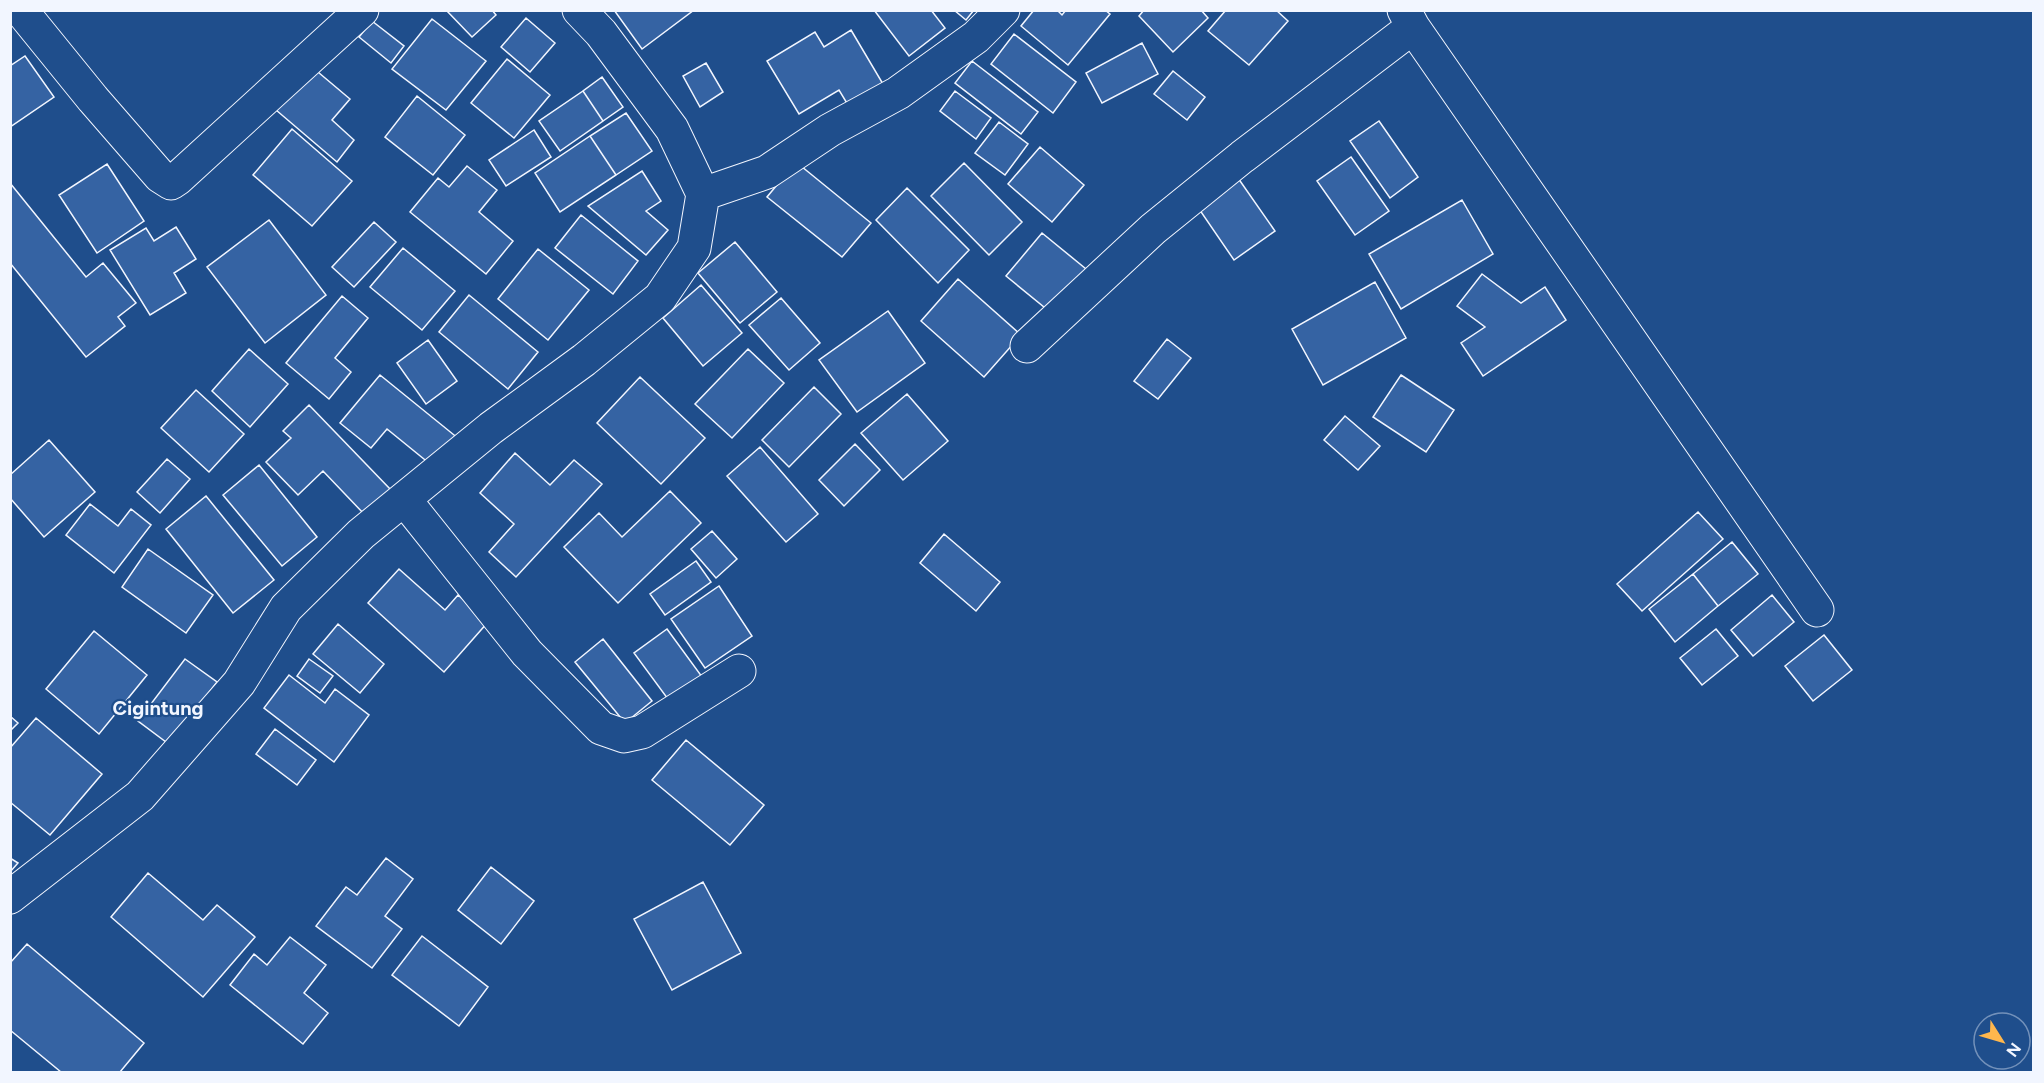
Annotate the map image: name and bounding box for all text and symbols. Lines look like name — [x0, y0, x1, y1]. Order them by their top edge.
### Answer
district label: Cigintung — [112, 696, 204, 720]
north arrow — [1972, 1011, 2032, 1071]
text: N — [2002, 1039, 2025, 1060]

